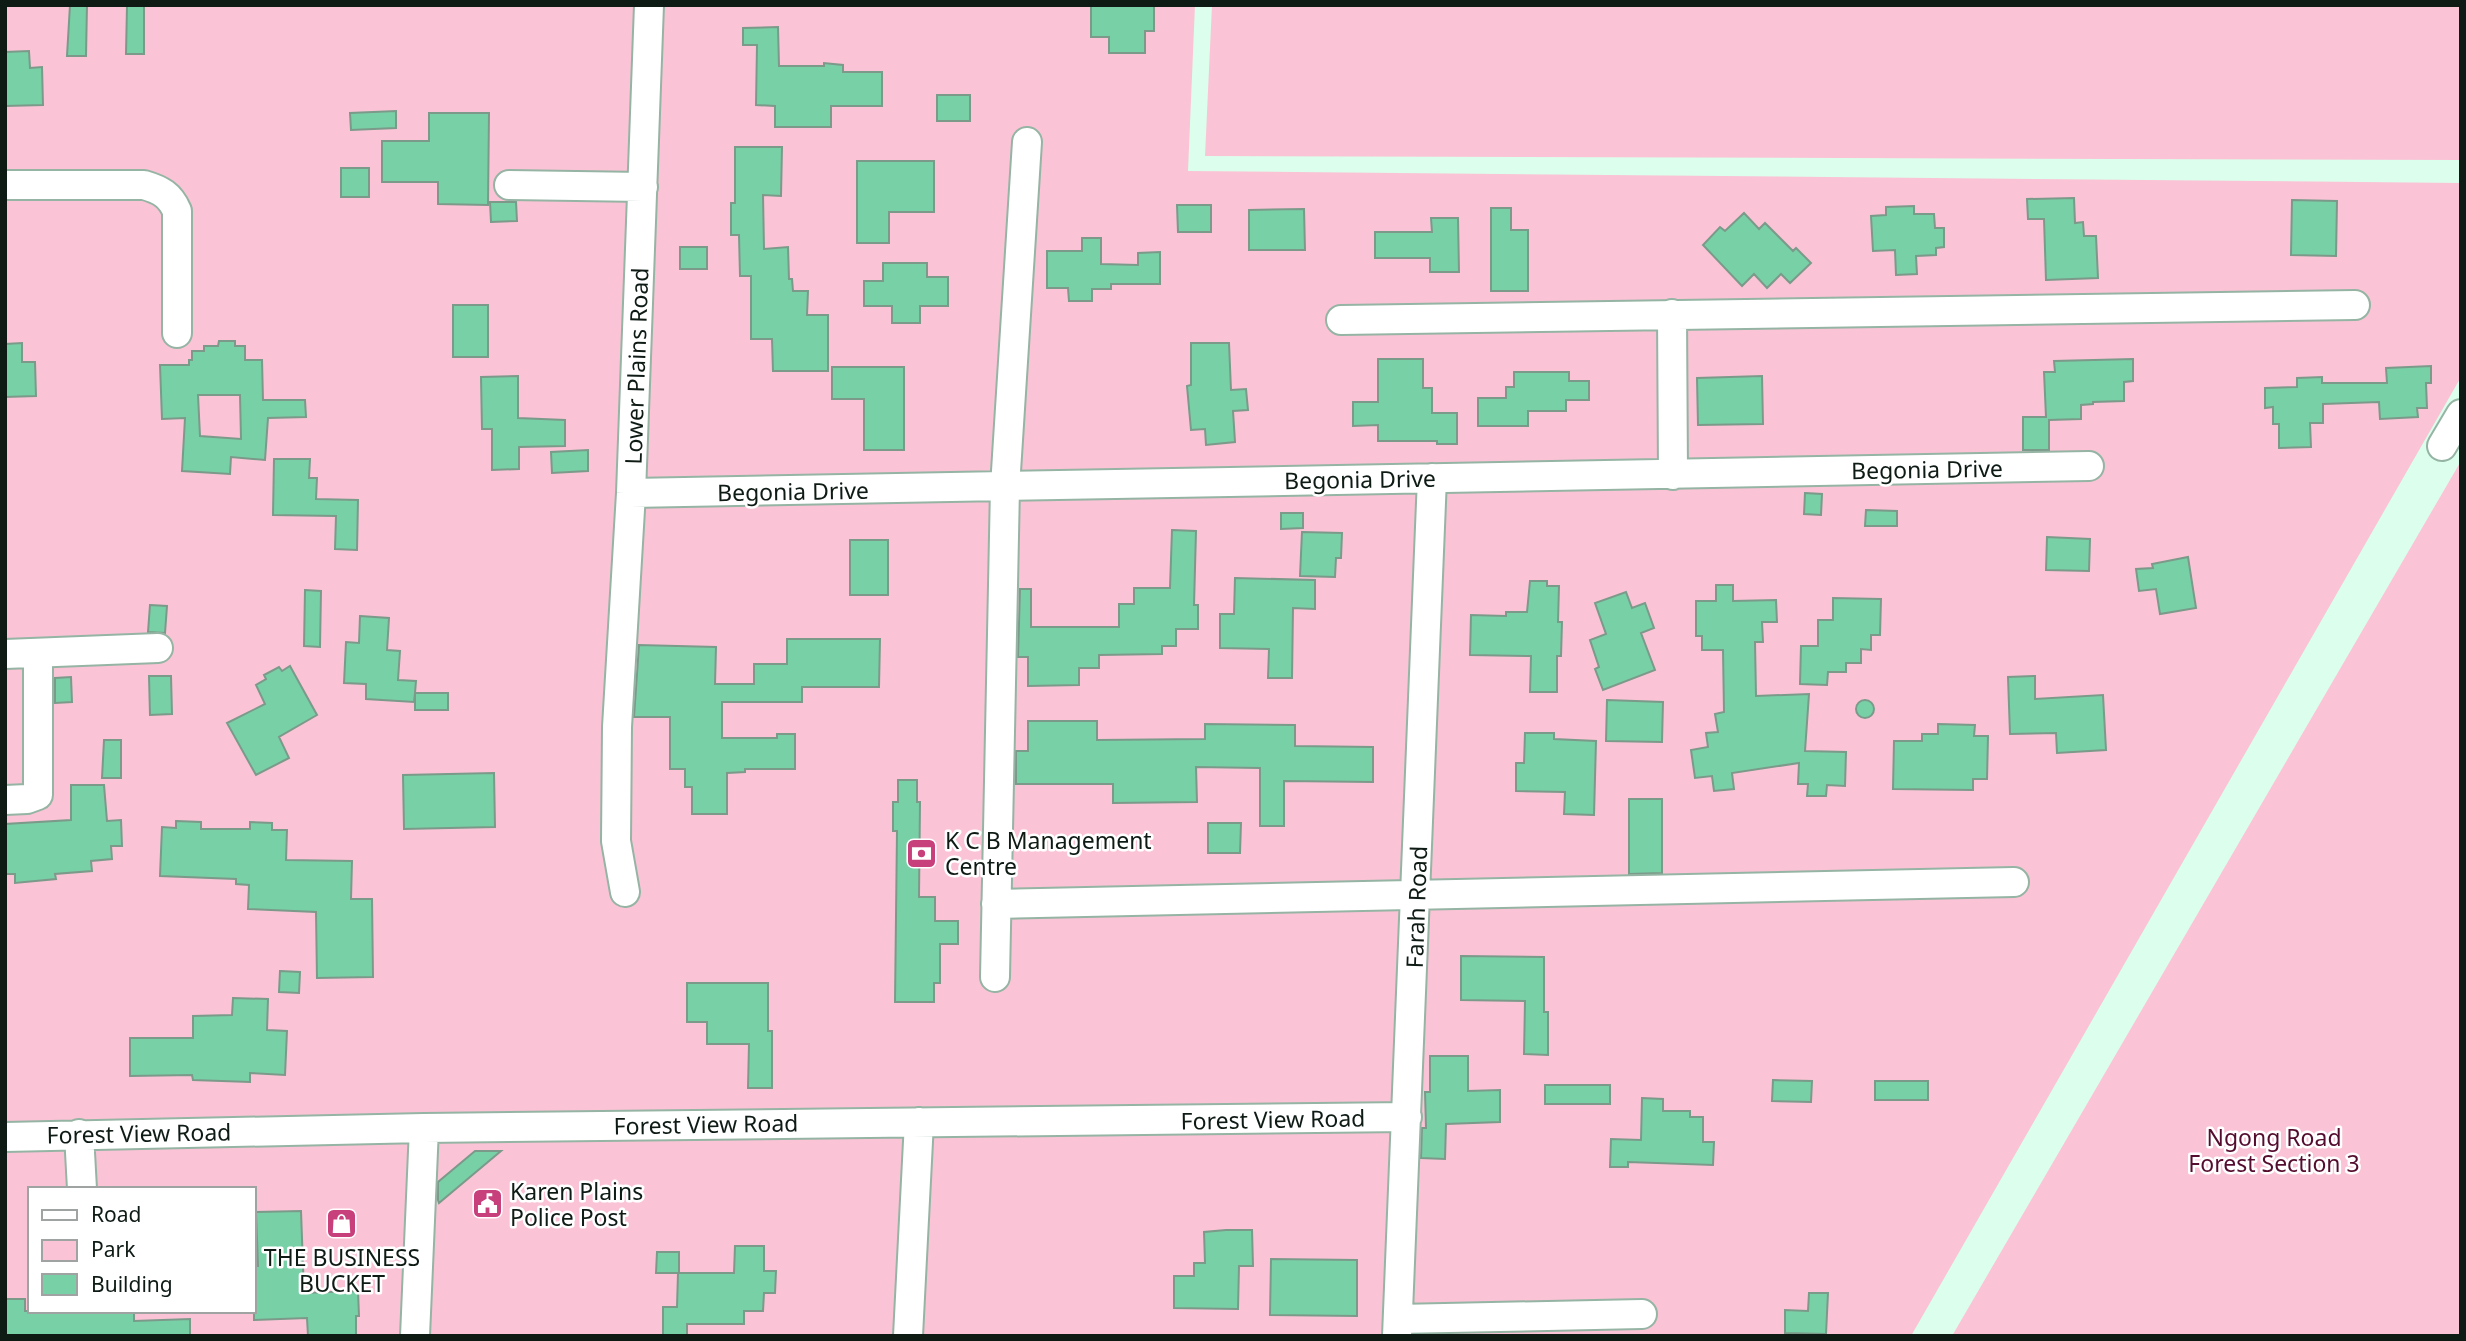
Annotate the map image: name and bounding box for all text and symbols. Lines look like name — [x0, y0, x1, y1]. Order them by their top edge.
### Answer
street label: Lower Plains Road — [617, 267, 655, 465]
street label: Begonia Drive — [1851, 452, 2003, 486]
street label: Begonia Drive — [1284, 462, 1436, 496]
street label: Begonia Drive — [717, 474, 869, 508]
place label: K C B Management Centre — [945, 824, 1152, 882]
bank icon: K C B Management Centre — [905, 836, 939, 870]
street label: Farah Road — [1398, 845, 1434, 969]
street label: Forest View Road — [1180, 1101, 1366, 1137]
street label: Forest View Road — [613, 1106, 799, 1142]
street label: Forest View Road — [46, 1115, 232, 1151]
park label: Ngong Road Forest Section 3 — [2188, 1121, 2360, 1179]
place label: Karen Plains Police Post — [510, 1175, 643, 1233]
legend — [28, 1187, 256, 1313]
public building icon: Karen Plains Police Post — [470, 1187, 504, 1221]
text: Road — [91, 1200, 141, 1228]
shop icon: THE BUSINESS BUCKET — [325, 1206, 359, 1240]
text: Park — [91, 1235, 136, 1263]
place label: THE BUSINESS BUCKET — [264, 1241, 420, 1299]
text: Building — [91, 1270, 173, 1298]

